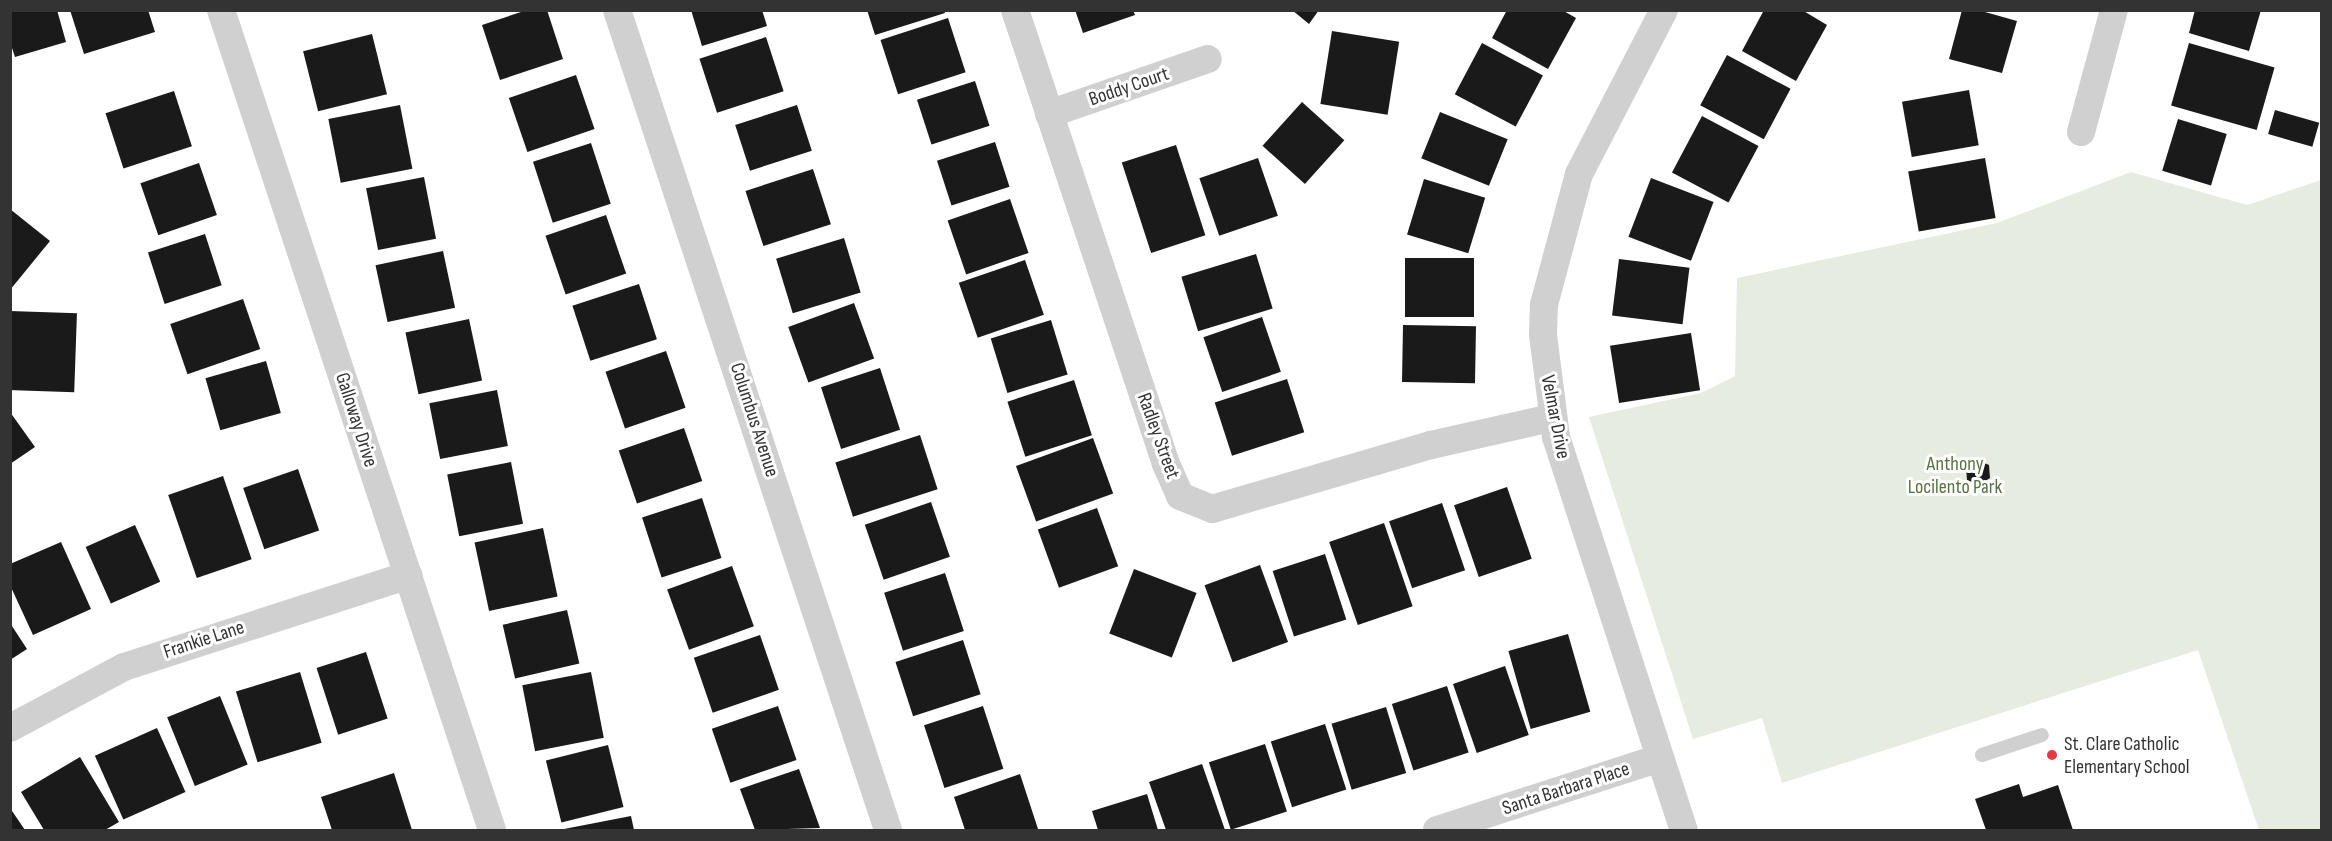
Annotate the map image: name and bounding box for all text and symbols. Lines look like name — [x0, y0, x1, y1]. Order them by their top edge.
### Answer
street label: Boddy Court — [1086, 62, 1172, 112]
street label: Columbus Avenue — [724, 360, 784, 480]
street label: Galloway Drive — [330, 370, 382, 470]
street label: Velmar Drive — [1535, 373, 1575, 461]
street label: Radley Street — [1131, 390, 1185, 482]
park label: Anthony Locilento Park — [1908, 453, 2002, 500]
street label: Frankie Lane — [161, 616, 247, 664]
place label: St. Clare Catholic Elementary School — [2064, 732, 2190, 779]
marker: St. Clare Catholic Elementary School — [2045, 748, 2059, 762]
street label: Santa Barbara Place — [1499, 757, 1633, 821]

